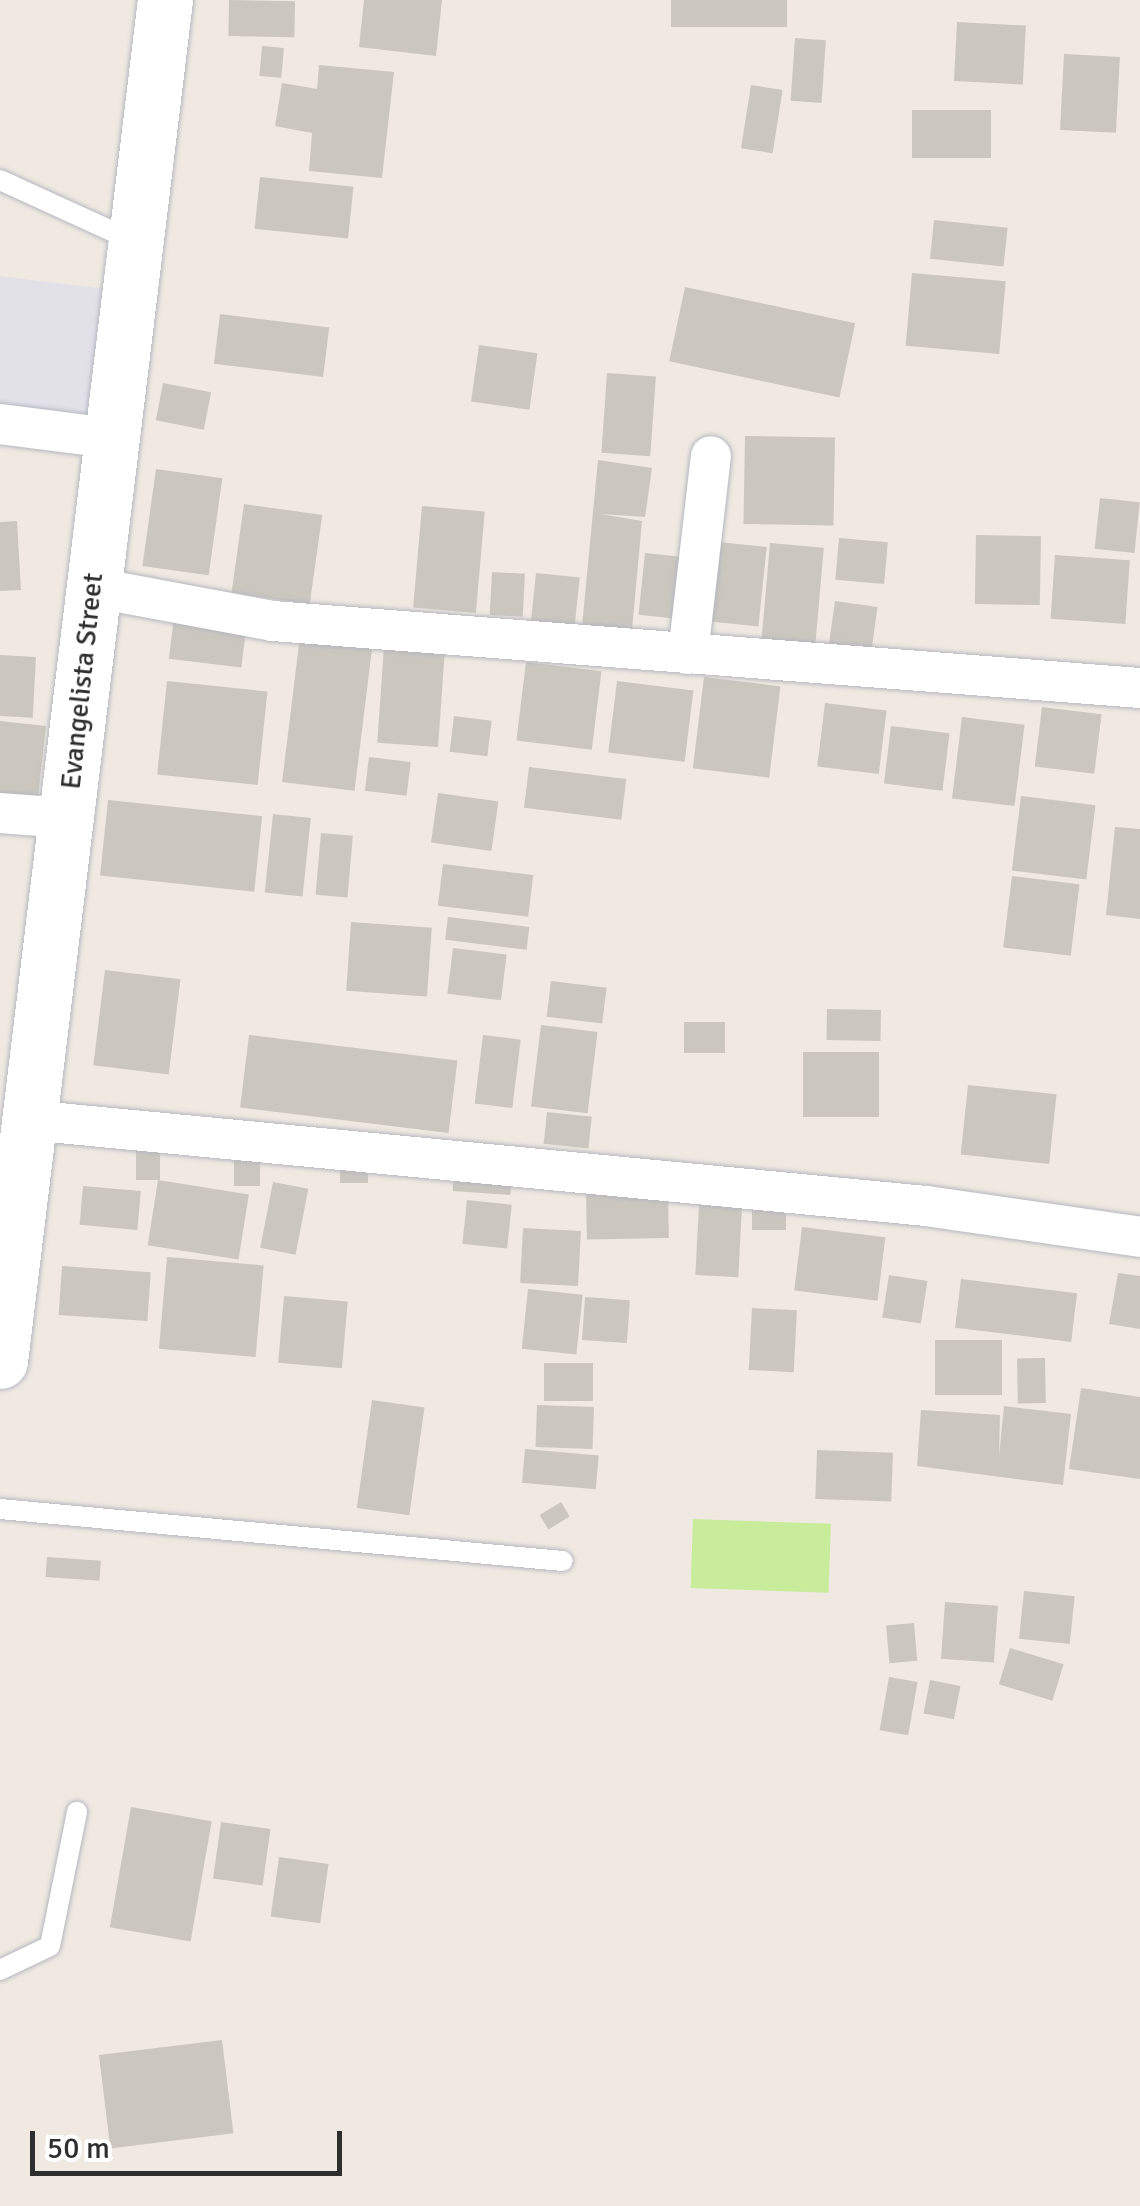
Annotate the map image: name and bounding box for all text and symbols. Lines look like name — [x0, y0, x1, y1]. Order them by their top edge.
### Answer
street label: Evangelista Street — [54, 571, 110, 791]
scale bar — [35, 2111, 348, 2173]
text: 50 m — [47, 2130, 110, 2167]

